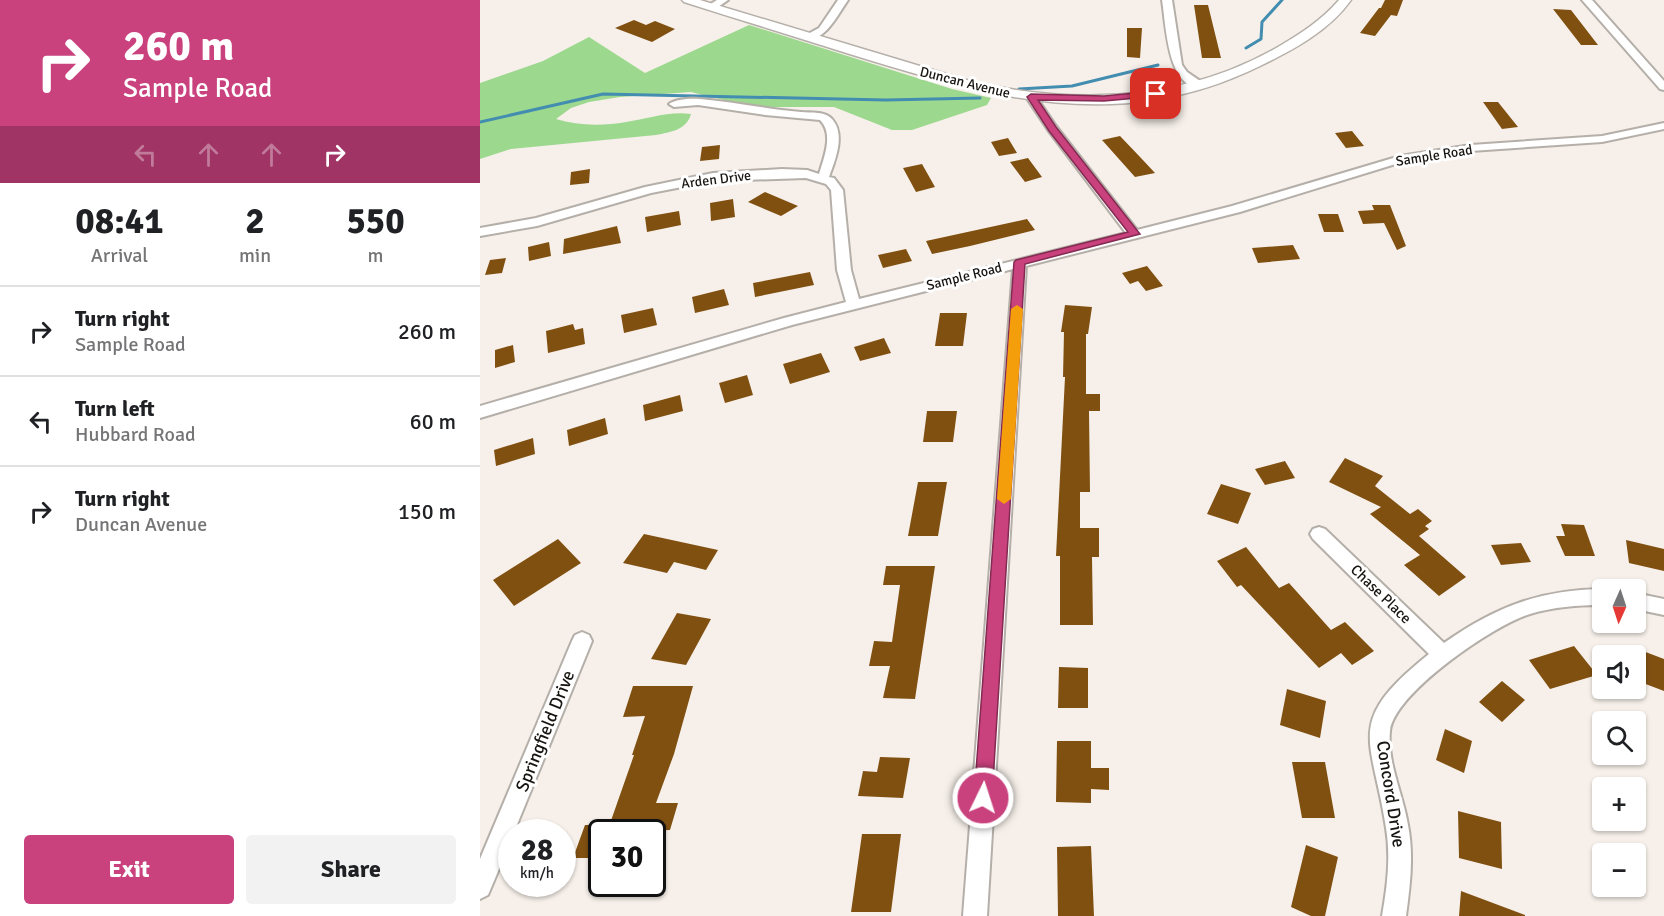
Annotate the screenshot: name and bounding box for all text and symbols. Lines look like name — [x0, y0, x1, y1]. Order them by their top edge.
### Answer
text: 260 m — [123, 21, 234, 72]
icon: right — [24, 24, 102, 102]
street label: Duncan Avenue — [918, 63, 1012, 102]
pin — [1130, 68, 1181, 119]
text: Sample Road — [123, 72, 272, 105]
icon: arrive — [1139, 77, 1172, 110]
icon: left — [129, 138, 162, 171]
icon: ahead — [192, 138, 225, 171]
icon: ahead — [255, 138, 288, 171]
icon: right — [318, 138, 351, 171]
street label: Sample Road — [1394, 141, 1474, 170]
street label: Arden Drive — [680, 167, 752, 192]
text: 08:41 — [75, 199, 164, 244]
text: 2 — [245, 199, 265, 244]
text: 550 — [346, 199, 405, 244]
text: Arrival — [91, 243, 148, 268]
text: min — [239, 243, 271, 268]
text: m — [368, 243, 384, 268]
street label: Sample Road — [924, 259, 1004, 294]
text: Turn right — [75, 305, 170, 332]
icon: right — [24, 315, 57, 348]
text: 260 m — [398, 318, 456, 345]
text: Sample Road — [75, 332, 186, 357]
text: Turn left — [75, 395, 155, 422]
icon: left — [24, 405, 57, 438]
text: 60 m — [410, 408, 456, 435]
text: Hubbard Road — [75, 422, 196, 447]
text: Turn right — [75, 485, 170, 512]
icon: right — [24, 495, 57, 528]
text: 150 m — [398, 498, 456, 525]
text: Duncan Avenue — [75, 512, 207, 537]
street label: Chase Place — [1347, 561, 1415, 627]
north arrow — [1592, 579, 1646, 633]
map controls — [1592, 579, 1646, 897]
button: sound — [1592, 645, 1646, 699]
street label: Springfield Drive — [511, 667, 579, 795]
button: search — [1592, 711, 1646, 765]
street label: Concord Drive — [1372, 739, 1410, 849]
position arrow — [951, 766, 1015, 830]
button: + — [1592, 777, 1646, 831]
speed limit sign: 30 — [588, 819, 666, 897]
text: 28 — [521, 832, 553, 869]
button: Exit — [24, 835, 234, 904]
button: Share — [246, 835, 456, 904]
button: − — [1592, 843, 1646, 897]
text: km/h — [520, 864, 554, 882]

